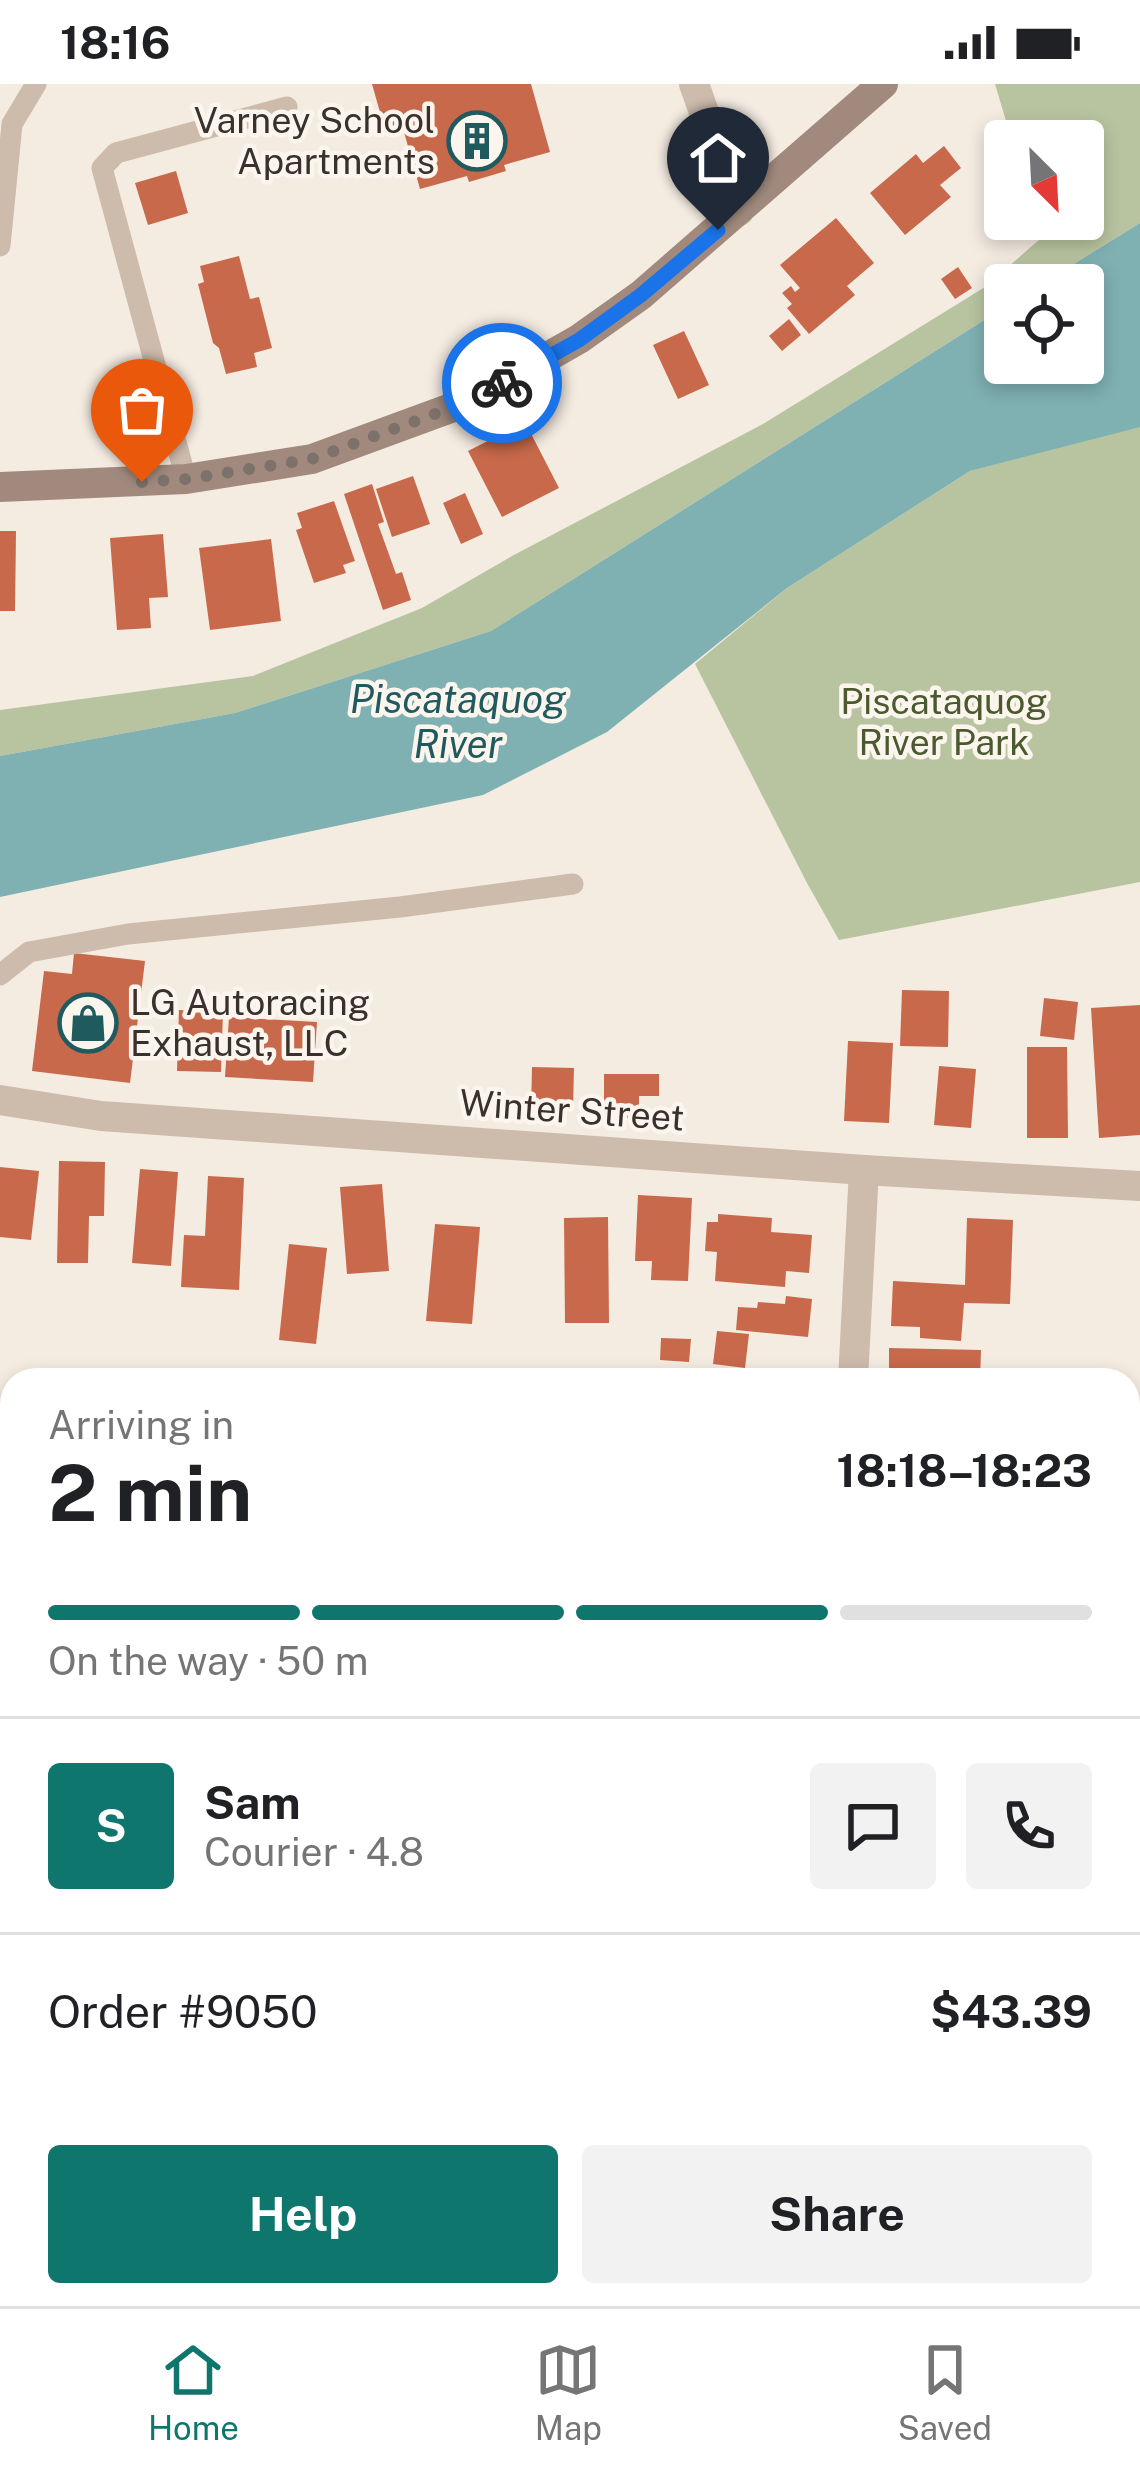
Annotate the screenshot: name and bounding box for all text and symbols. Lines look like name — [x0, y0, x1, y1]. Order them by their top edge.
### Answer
text: 18:16 — [60, 16, 171, 69]
place label: Varney School Apartments — [194, 99, 435, 182]
pin — [667, 107, 769, 230]
building icon: Varney School Apartments — [446, 110, 508, 172]
north arrow — [984, 120, 1104, 240]
map controls — [984, 120, 1104, 384]
icon: home — [685, 125, 751, 191]
button: locate — [984, 264, 1104, 384]
courier — [442, 323, 562, 443]
icon: bike — [469, 350, 535, 416]
pin — [91, 359, 193, 482]
icon: bag — [109, 377, 175, 443]
water label: Piscataquog River — [350, 676, 567, 767]
park label: Piscataquog River Park — [840, 680, 1048, 763]
place label: LG Autoracing Exhaust, LLC — [130, 981, 370, 1064]
shop icon: LG Autoracing Exhaust, LLC — [57, 992, 119, 1054]
street label: Winter Street — [458, 1081, 686, 1139]
text: Arriving in — [48, 1402, 234, 1448]
text: 18:18–18:23 — [836, 1444, 1092, 1497]
text: 2 min — [48, 1447, 252, 1539]
text: On the way · 50 m — [48, 1638, 368, 1684]
button: chat — [810, 1763, 936, 1889]
button: phone — [966, 1763, 1092, 1889]
text: Sam — [204, 1776, 301, 1829]
text: S — [95, 1799, 127, 1852]
text: Courier · 4.8 — [204, 1829, 424, 1875]
text: Order #9050 — [48, 1985, 318, 2038]
text: $43.39 — [930, 1985, 1092, 2038]
button: Help — [48, 2145, 558, 2283]
button: Share — [582, 2145, 1092, 2283]
tab: Home — [148, 2337, 239, 2447]
tab: Map — [535, 2337, 602, 2447]
tab: Saved — [898, 2337, 992, 2447]

